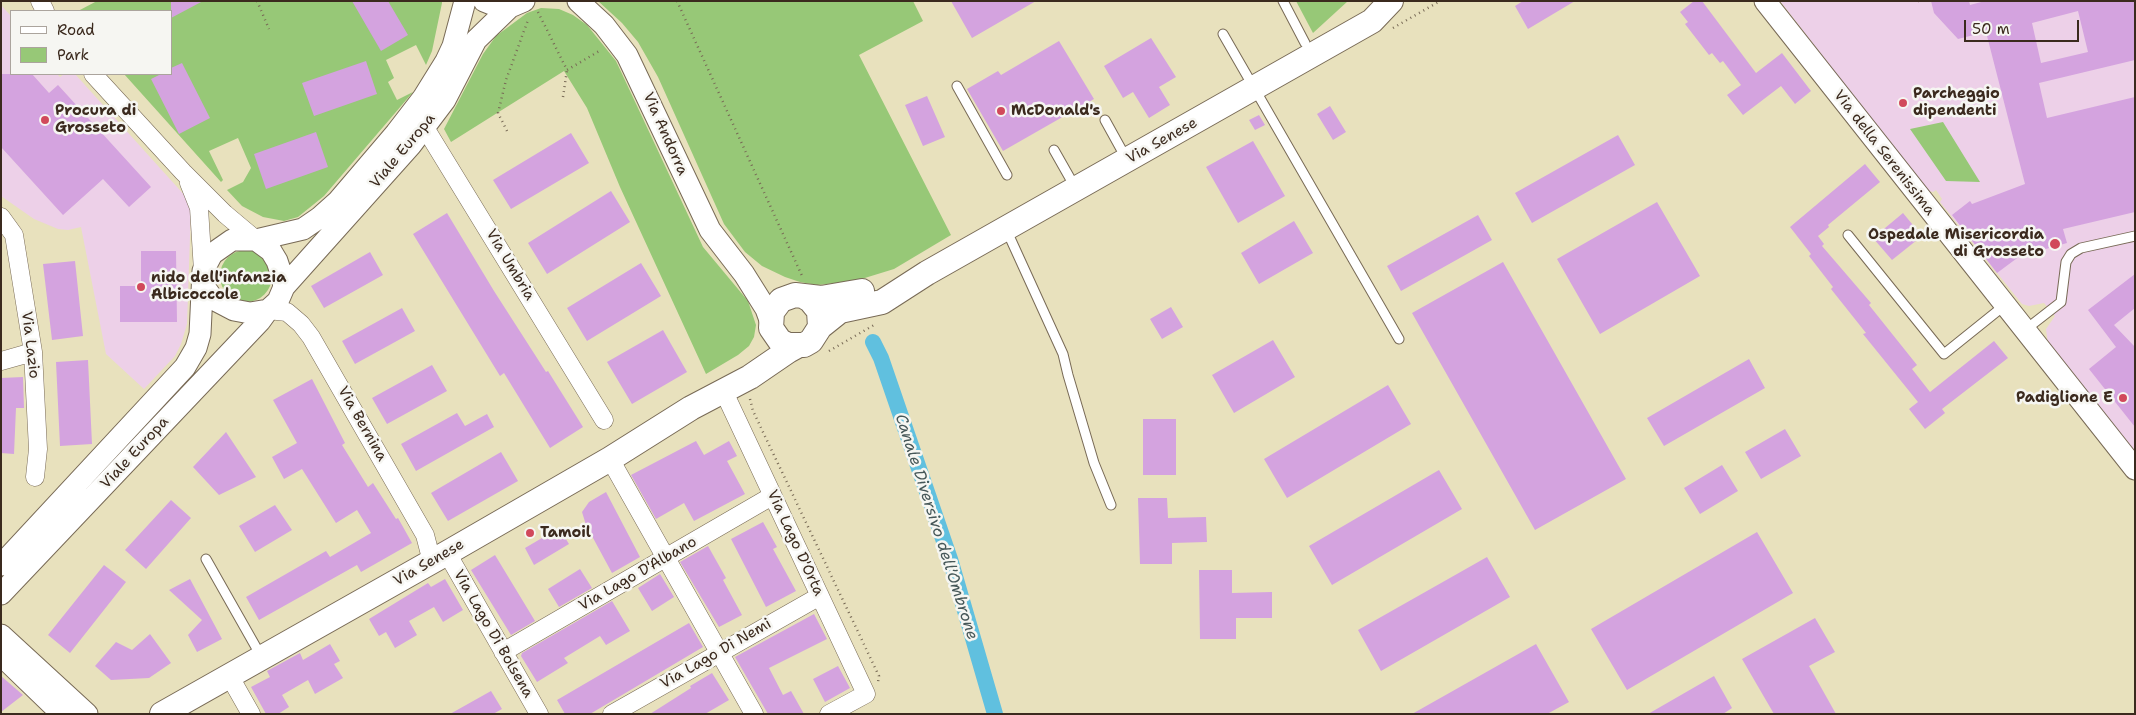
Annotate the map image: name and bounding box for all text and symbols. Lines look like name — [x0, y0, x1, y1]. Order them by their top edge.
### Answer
legend — [10, 10, 172, 75]
scale bar — [1966, 10, 2081, 42]
text: 50 m — [1972, 19, 2010, 39]
text: Road — [57, 20, 95, 40]
text: Park — [57, 45, 89, 65]
place label: Parcheggio dipendenti — [1913, 85, 2000, 120]
street label: Via della Serenissima — [1829, 87, 1939, 219]
street label: Via Andorra — [639, 90, 691, 178]
marker: Parcheggio dipendenti — [1897, 97, 1909, 109]
place label: Procura di Grosseto — [55, 102, 136, 137]
place label: McDonald's — [1011, 102, 1101, 120]
marker: McDonald's — [995, 105, 1007, 117]
street label: Viale Europa — [367, 110, 439, 192]
marker: Procura di Grosseto — [39, 114, 51, 126]
street label: Via Senese — [1123, 114, 1201, 168]
street label: Via Umbria — [482, 226, 538, 304]
place label: Ospedale Misericordia di Grosseto — [1868, 226, 2044, 261]
marker: Ospedale Misericordia di Grosseto — [2048, 237, 2062, 251]
place label: nido dell'infanzia Albicoccole — [151, 269, 286, 304]
marker: nido dell'infanzia Albicoccole — [135, 281, 147, 293]
street label: Via Lazio — [17, 310, 43, 380]
street label: Via Bernina — [333, 383, 391, 465]
place label: Padiglione E — [2016, 389, 2113, 407]
marker: Padiglione E — [2117, 392, 2129, 404]
water label: Canale Diversivo dell'Ombrone — [890, 412, 982, 642]
street label: Viale Europa — [97, 413, 173, 493]
street label: Via Lago D'Orta — [763, 487, 827, 599]
place label: Tamoil — [540, 524, 591, 542]
marker: Tamoil — [524, 527, 536, 539]
street label: Via Lago D'Albano — [576, 533, 700, 615]
street label: Via Senese — [391, 536, 467, 590]
street label: Via Lago Di Bolsena — [449, 567, 537, 701]
street label: Via Lago Di Nemi — [657, 615, 775, 693]

